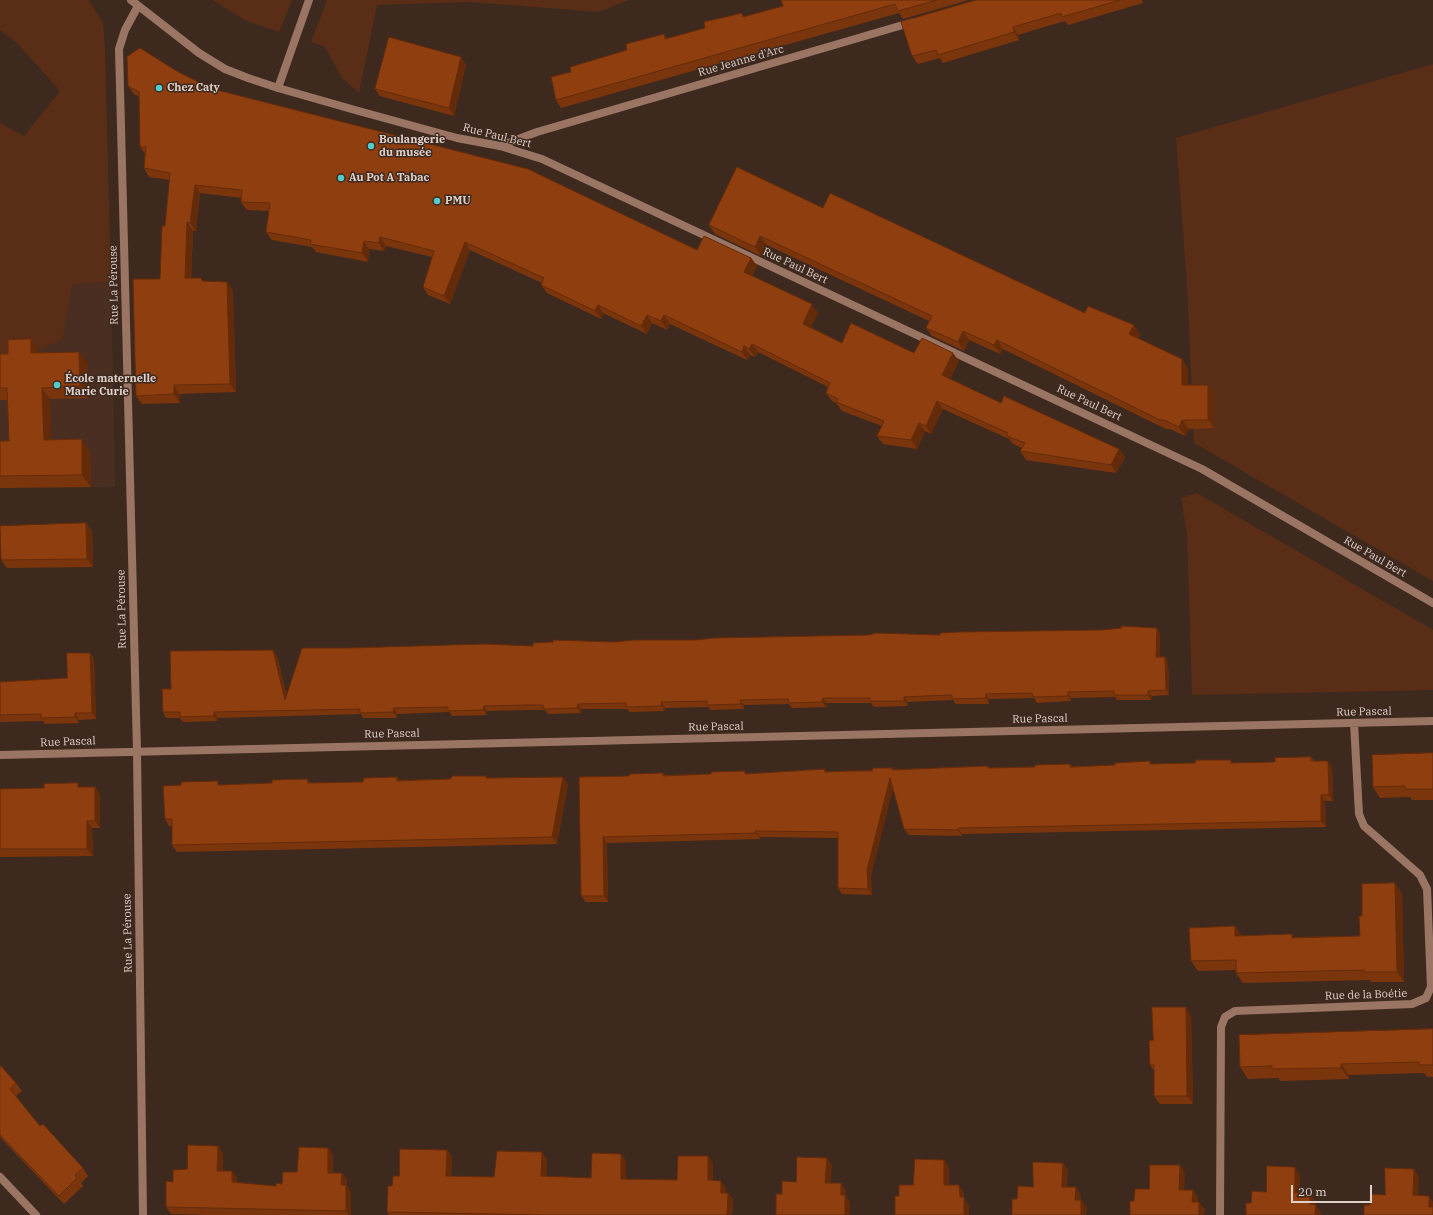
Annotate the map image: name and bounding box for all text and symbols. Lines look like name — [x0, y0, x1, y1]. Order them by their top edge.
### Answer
street label: Rue Jeanne d'Arc — [697, 42, 785, 80]
place label: Chez Caty — [167, 81, 220, 95]
marker: Chez Caty — [154, 83, 164, 93]
street label: Rue Paul Bert — [461, 121, 533, 151]
place label: Boulangerie du musée — [379, 133, 445, 159]
marker: Boulangerie du musée — [366, 141, 376, 151]
place label: Au Pot A Tabac — [349, 171, 429, 185]
marker: Au Pot A Tabac — [336, 173, 346, 183]
place label: PMU — [445, 194, 471, 208]
marker: PMU — [432, 196, 442, 206]
street label: Rue La Pérouse — [107, 245, 121, 325]
street label: Rue Paul Bert — [760, 245, 830, 287]
place label: École maternelle Marie Curie — [65, 372, 156, 398]
marker: École maternelle Marie Curie — [52, 380, 62, 390]
street label: Rue Paul Bert — [1054, 382, 1124, 424]
street label: Rue Paul Bert — [1341, 534, 1409, 580]
street label: Rue La Pérouse — [115, 569, 129, 649]
street label: Rue Pascal — [1336, 705, 1392, 719]
street label: Rue Pascal — [1012, 712, 1068, 726]
street label: Rue Pascal — [688, 720, 744, 734]
street label: Rue Pascal — [364, 727, 420, 741]
street label: Rue Pascal — [40, 734, 96, 750]
street label: Rue La Pérouse — [121, 893, 135, 973]
street label: Rue de la Boétie — [1325, 987, 1407, 1003]
scale bar — [1293, 1177, 1374, 1203]
text: 20 m — [1298, 1184, 1327, 1199]

